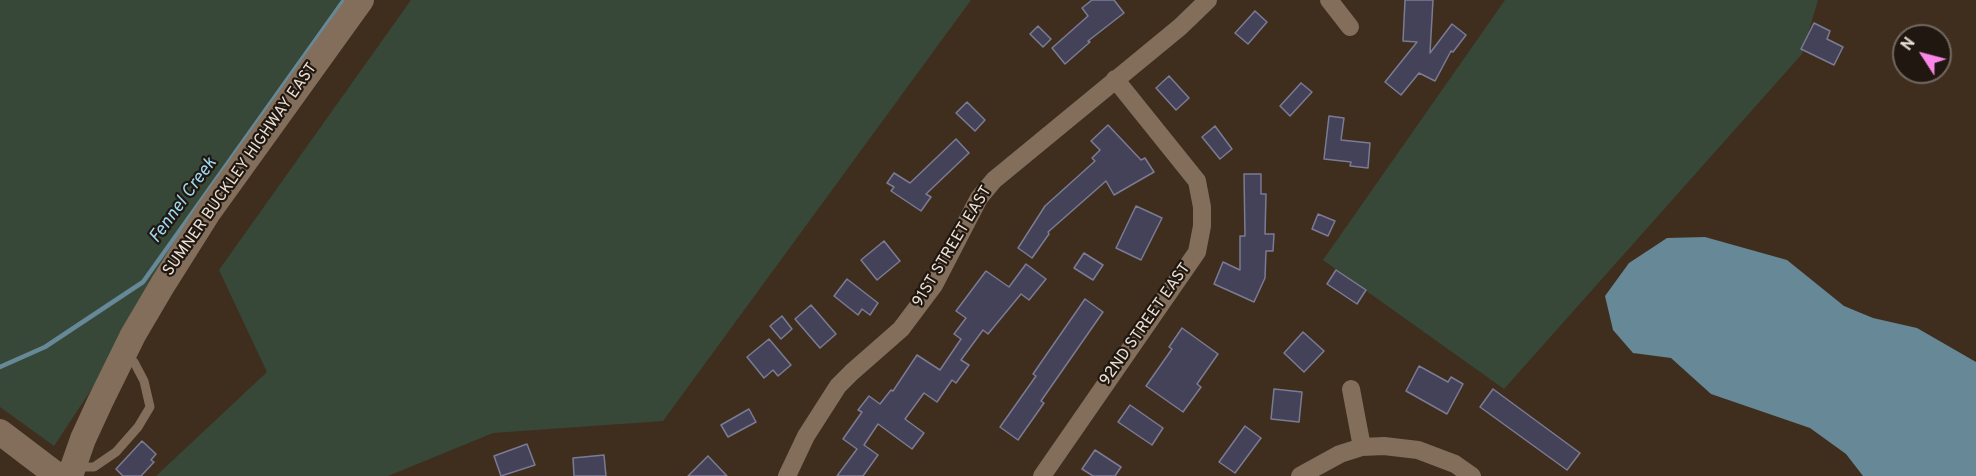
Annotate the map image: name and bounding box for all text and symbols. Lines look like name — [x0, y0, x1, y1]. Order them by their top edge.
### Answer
north arrow — [1892, 24, 1952, 84]
text: N — [1898, 34, 1921, 55]
street label: SUMNER BUCKLEY HIGHWAY EAST — [160, 60, 322, 280]
water label: Fennel Creek — [146, 154, 222, 248]
street label: 91ST STREET EAST — [909, 183, 997, 311]
street label: 92ND STREET EAST — [1096, 260, 1196, 390]

